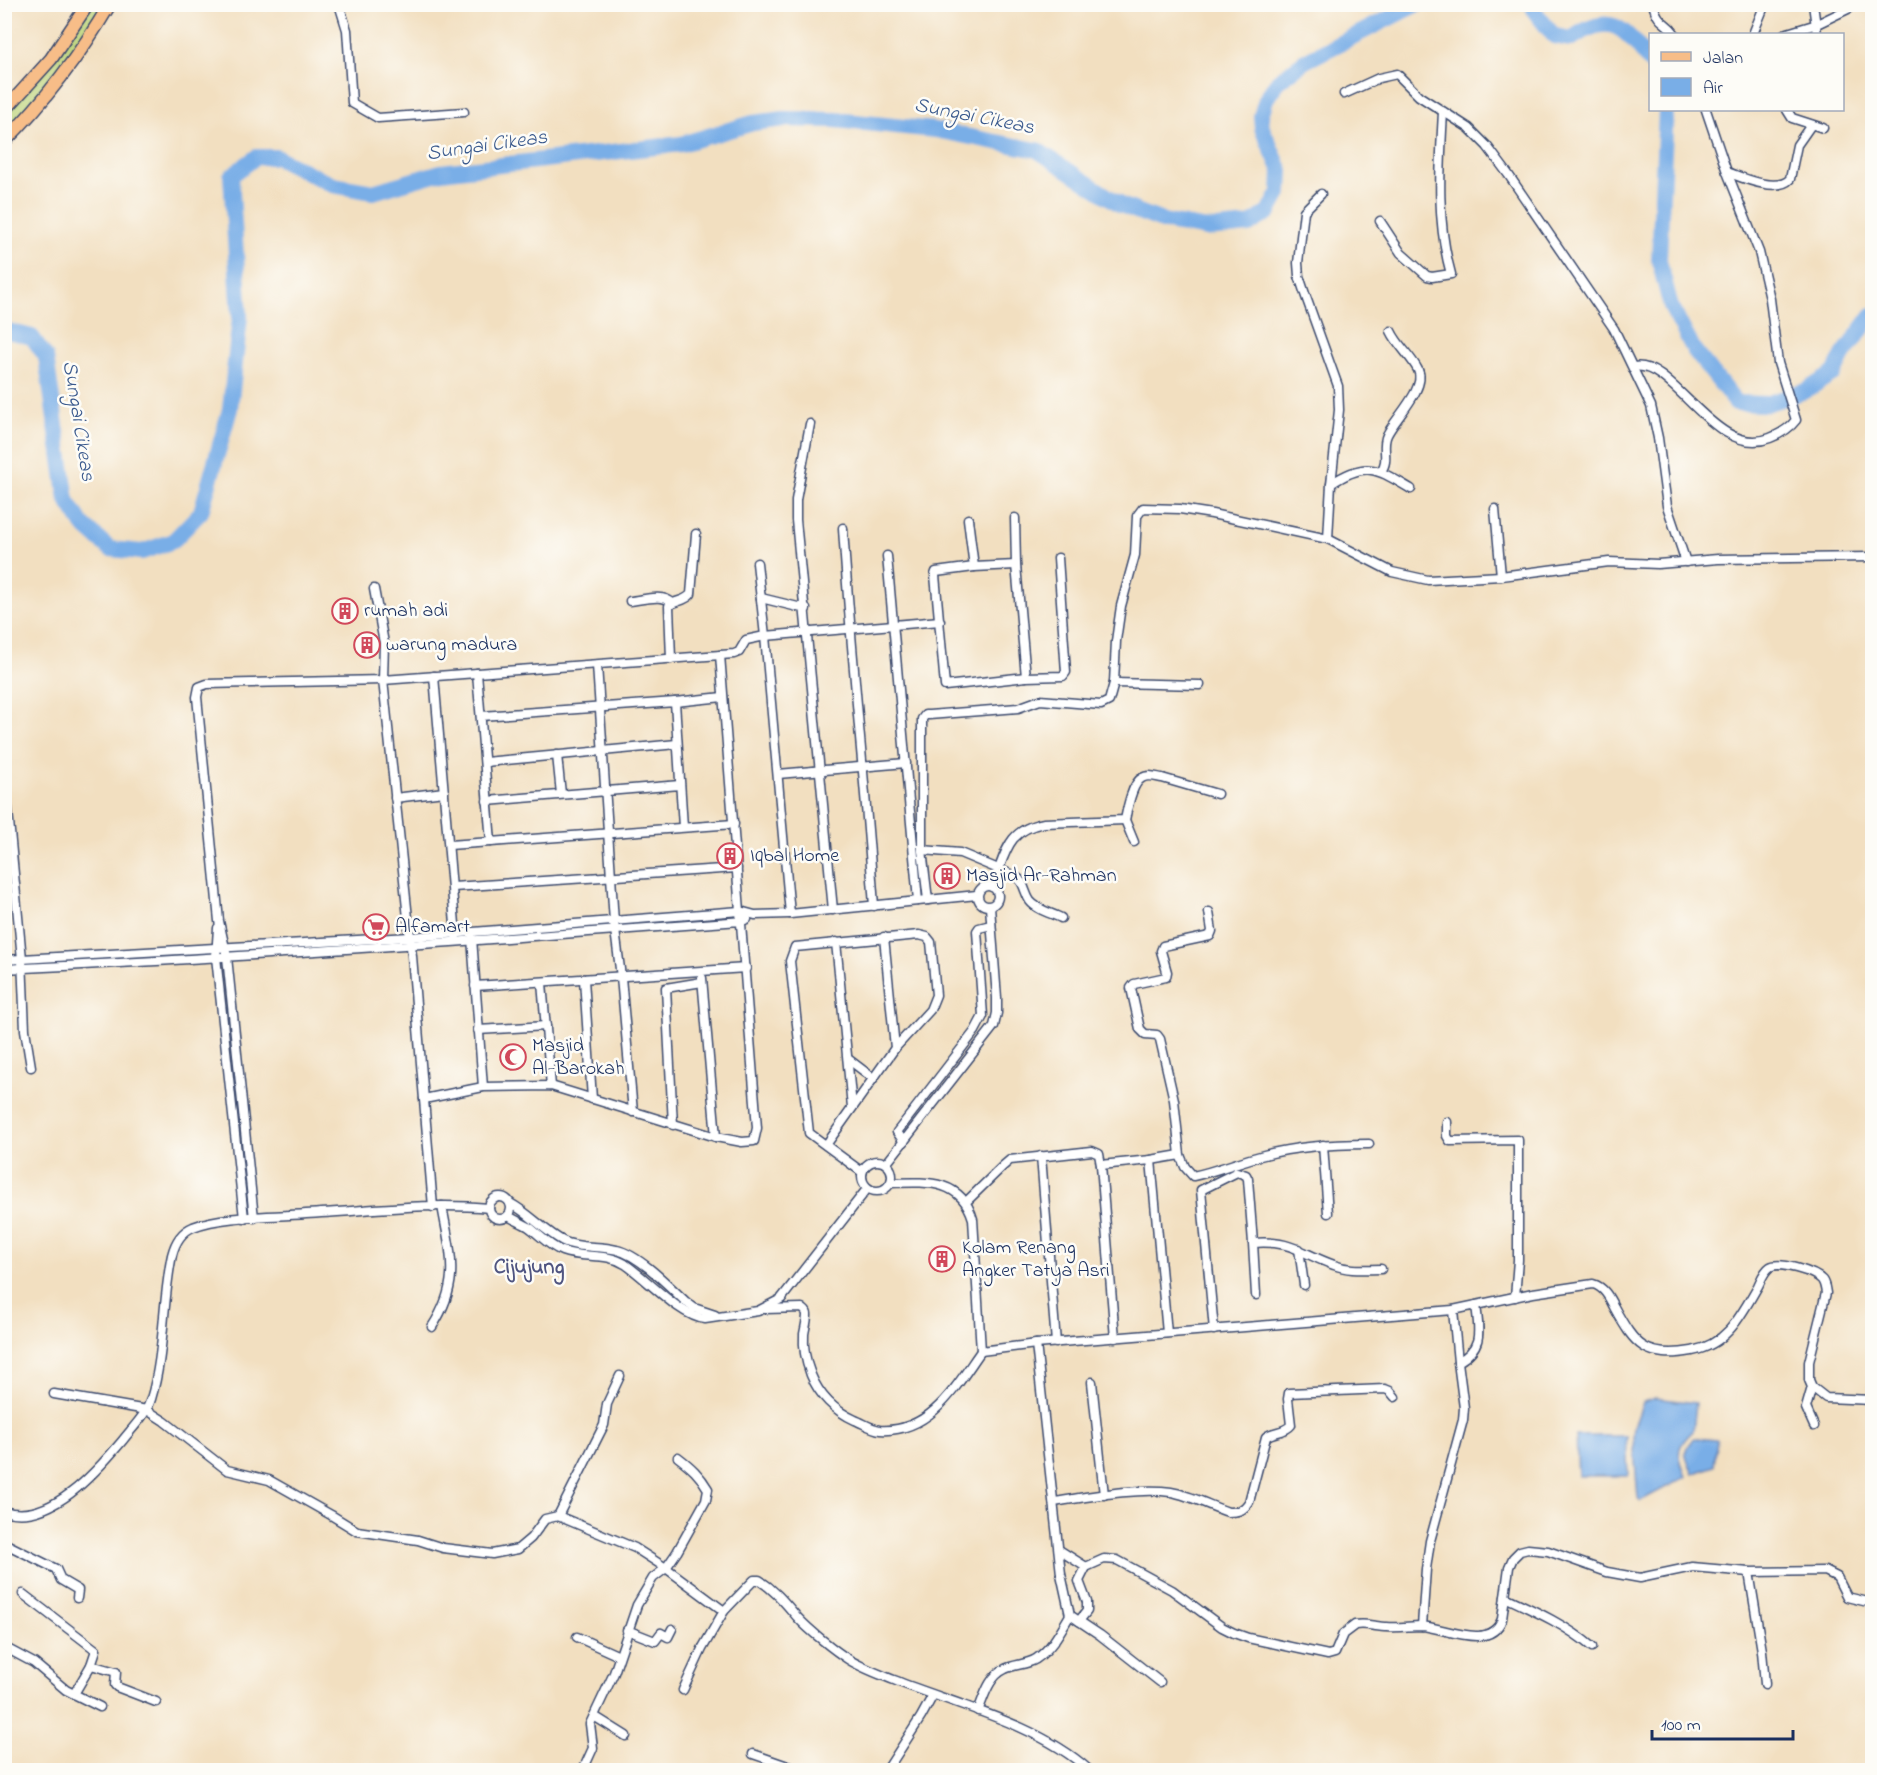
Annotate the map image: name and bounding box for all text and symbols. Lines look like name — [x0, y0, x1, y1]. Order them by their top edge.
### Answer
legend — [1649, 33, 1844, 111]
text: Jalan — [1703, 46, 1743, 72]
text: Air — [1703, 76, 1723, 102]
water label: Sungai Cikeas — [911, 91, 1037, 144]
water label: Sungai Cikeas — [425, 123, 550, 170]
water label: Sungai Cikeas — [53, 359, 102, 484]
building icon: rumah adi — [330, 596, 360, 626]
place label: rumah adi — [364, 597, 448, 626]
building icon: warung madura — [352, 630, 382, 660]
place label: warung madura — [386, 631, 517, 661]
building icon: Iqbal Home — [715, 841, 745, 871]
place label: Iqbal Home — [750, 842, 839, 871]
building icon: Masjid Ar-Rahman — [932, 861, 962, 891]
place label: Masjid Ar-Rahman — [966, 862, 1117, 891]
supermarket icon: Alfamart — [361, 912, 391, 942]
place label: Alfamart — [395, 913, 470, 942]
place label: Masjid Al-Barokah — [532, 1032, 625, 1084]
mosque icon: Masjid Al-Barokah — [498, 1042, 528, 1072]
place label: Kolam Renang Angker Tatya Asri — [962, 1234, 1110, 1287]
building icon: Kolam Renang Angker Tatya Asri — [927, 1244, 957, 1274]
district label: Cijujung — [494, 1252, 564, 1285]
scale bar — [1652, 1703, 1793, 1741]
text: 100 m — [1661, 1713, 1701, 1739]

